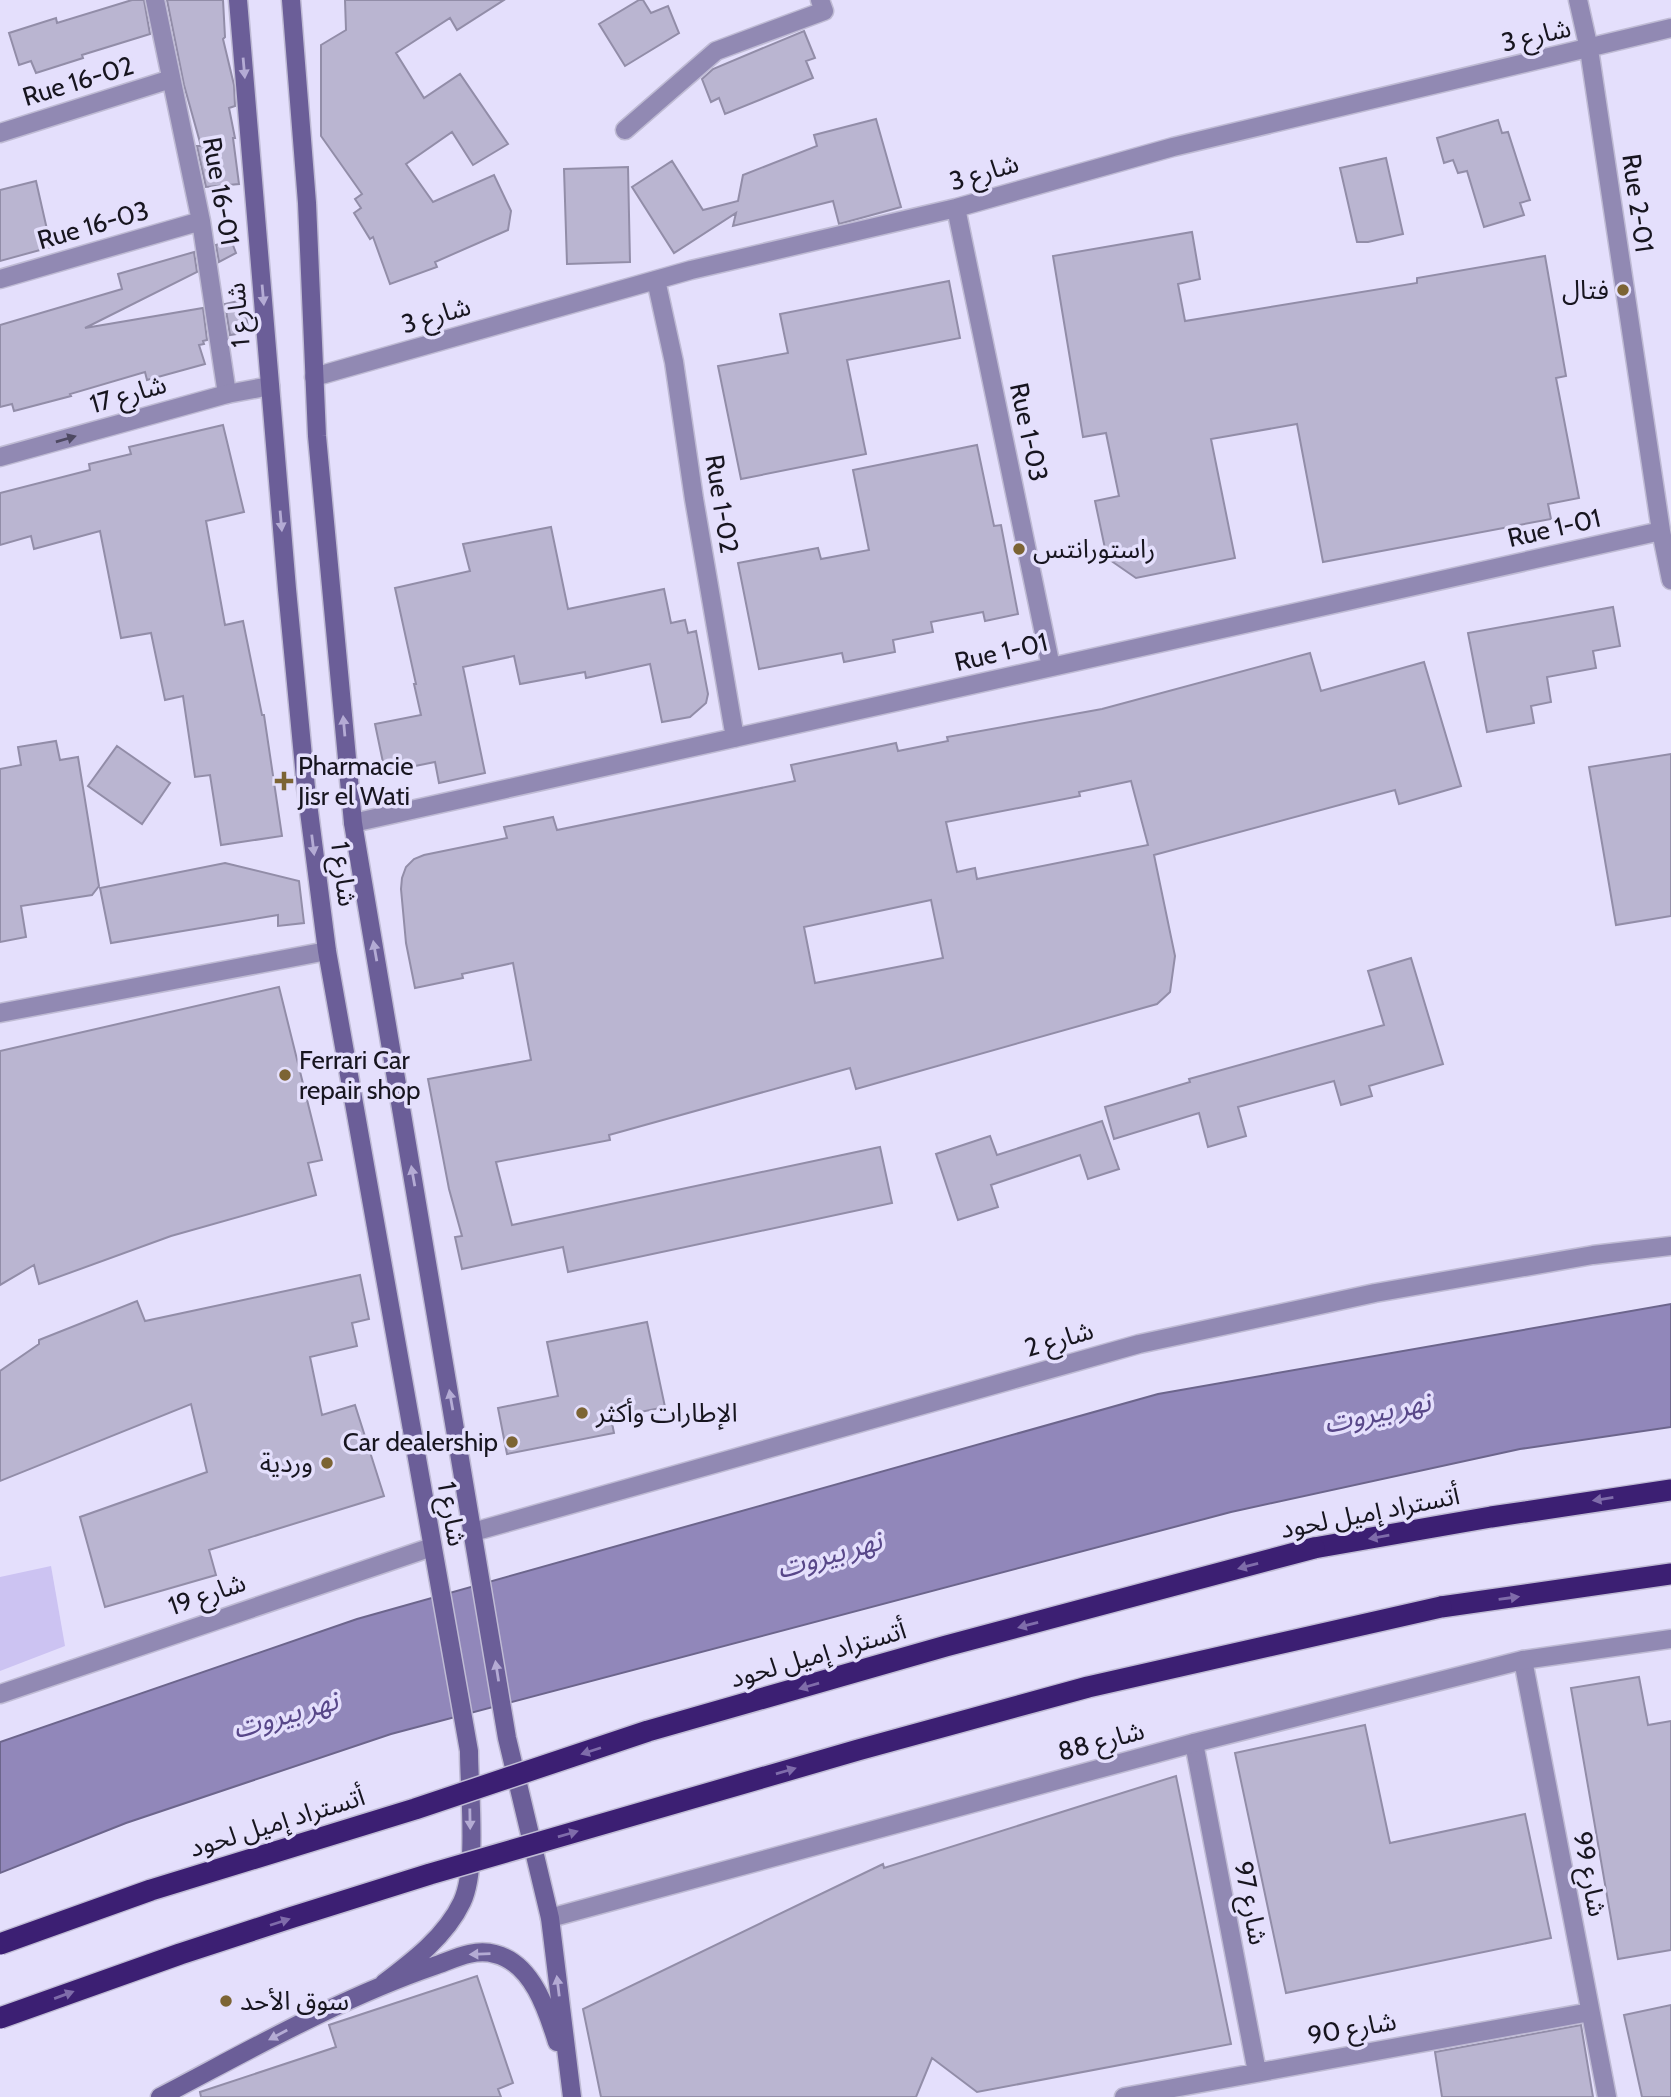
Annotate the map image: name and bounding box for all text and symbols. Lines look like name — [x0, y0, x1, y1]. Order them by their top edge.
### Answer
street label: شارع 3 — [1498, 11, 1575, 61]
street label: Rue 16-02 — [19, 49, 137, 113]
one-way arrow — [239, 57, 250, 79]
street label: Rue 16-01 — [196, 135, 246, 247]
street label: شارع 3 — [946, 147, 1023, 200]
street label: Rue 2-01 — [1615, 152, 1661, 254]
street label: Rue 16-03 — [33, 194, 153, 256]
place label: فتال — [1562, 274, 1609, 306]
street label: شارع 1 — [219, 281, 260, 349]
marker: فتال — [1615, 282, 1631, 298]
one-way arrow — [258, 284, 269, 306]
street label: شارع 3 — [398, 290, 475, 343]
street label: شارع 17 — [86, 368, 171, 423]
street label: Rue 1-03 — [1003, 380, 1055, 484]
one-way arrow — [56, 433, 77, 443]
street label: Rue 1-02 — [698, 452, 746, 556]
street label: Rue 1-01 — [1504, 502, 1604, 554]
one-way arrow — [276, 511, 287, 533]
place label: راستورانتس — [1033, 533, 1155, 565]
marker: راستورانتس — [1011, 541, 1027, 557]
street label: Rue 1-01 — [951, 626, 1051, 678]
one-way arrow — [338, 715, 349, 737]
place label: Pharmacie Jisr el Wati — [297, 750, 413, 812]
marker: Pharmacie Jisr el Wati — [276, 773, 292, 789]
one-way arrow — [308, 834, 319, 856]
street label: شارع 1 — [321, 840, 364, 909]
one-way arrow — [369, 940, 380, 962]
place label: Ferrari Car repair shop — [299, 1044, 420, 1106]
marker: Ferrari Car repair shop — [277, 1067, 293, 1083]
one-way arrow — [407, 1165, 418, 1187]
street label: شارع 2 — [1021, 1314, 1098, 1367]
water label: نهر بيروت — [1321, 1384, 1435, 1440]
one-way arrow — [445, 1389, 456, 1411]
place label: الإطارات وأكثر — [595, 1397, 738, 1430]
marker: الإطارات وأكثر — [574, 1405, 590, 1421]
place label: Car dealership — [343, 1426, 498, 1458]
marker: Car dealership — [504, 1434, 520, 1450]
place label: وردية — [260, 1447, 313, 1479]
marker: وردية — [319, 1455, 335, 1471]
street label: شارع 1 — [428, 1479, 473, 1549]
street label: أتستراد إميل لحود — [1278, 1479, 1463, 1546]
one-way arrow — [1592, 1494, 1614, 1505]
water label: نهر بيروت — [772, 1522, 887, 1585]
one-way arrow — [1368, 1532, 1390, 1543]
one-way arrow — [1237, 1561, 1259, 1572]
street label: شارع 19 — [164, 1566, 251, 1625]
one-way arrow — [1498, 1593, 1520, 1604]
street label: أتستراد إميل لحود — [726, 1613, 910, 1695]
one-way arrow — [1017, 1620, 1039, 1631]
one-way arrow — [491, 1660, 502, 1682]
one-way arrow — [798, 1681, 819, 1691]
water label: نهر بيروت — [228, 1682, 343, 1745]
street label: شارع 88 — [1054, 1714, 1148, 1771]
one-way arrow — [580, 1746, 601, 1756]
one-way arrow — [776, 1765, 797, 1775]
street label: أتستراد إميل لحود — [185, 1780, 369, 1865]
one-way arrow — [464, 1808, 476, 1830]
one-way arrow — [557, 1829, 578, 1839]
street label: شارع 99 — [1563, 1829, 1614, 1920]
street label: شارع 97 — [1224, 1859, 1275, 1948]
one-way arrow — [269, 1916, 290, 1926]
one-way arrow — [469, 1948, 491, 1959]
one-way arrow — [552, 1975, 563, 1997]
place label: سوق الأحد — [240, 1985, 349, 2017]
one-way arrow — [54, 1989, 75, 2000]
marker: سوق الأحد — [218, 1993, 234, 2009]
street label: شارع 90 — [1305, 2004, 1399, 2054]
one-way arrow — [268, 2029, 288, 2040]

